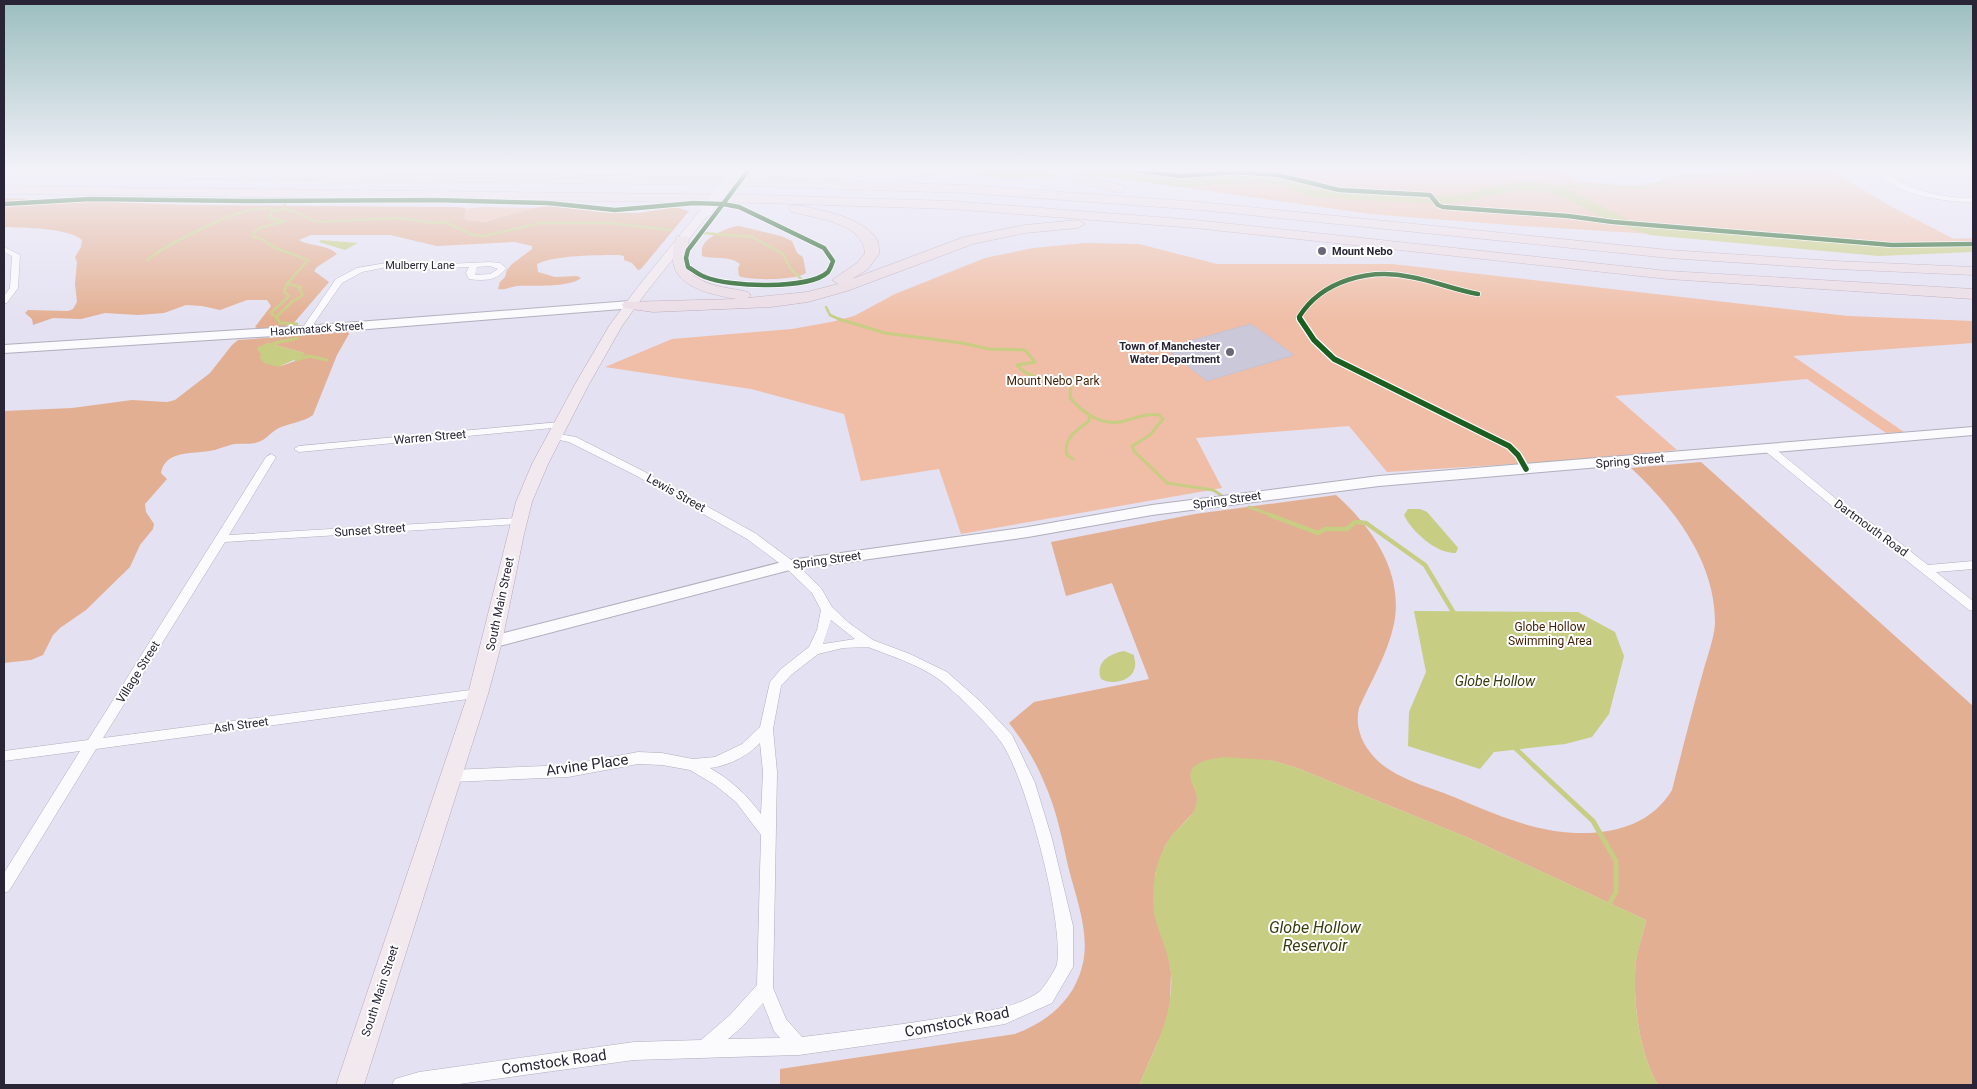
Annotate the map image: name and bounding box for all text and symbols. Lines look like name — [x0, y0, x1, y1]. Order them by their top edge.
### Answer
marker: Mount Nebo — [1316, 245, 1328, 257]
place label: Mount Nebo — [1332, 245, 1393, 258]
street label: Mulberry Lane — [385, 259, 455, 272]
street label: Hackmatack Street — [270, 319, 364, 339]
place label: Town of Manchester Water Department — [1119, 340, 1220, 366]
marker: Town of Manchester Water Department — [1224, 346, 1236, 358]
park label: Mount Nebo Park — [1006, 374, 1100, 388]
street label: Warren Street — [393, 427, 467, 447]
street label: Spring Street — [1595, 451, 1665, 471]
street label: Lewis Street — [644, 471, 708, 515]
street label: Spring Street — [1192, 488, 1262, 512]
street label: Dartmouth Road — [1831, 497, 1911, 559]
street label: Sunset Street — [334, 521, 406, 539]
street label: Spring Street — [792, 548, 862, 572]
street label: South Main Street — [483, 556, 517, 652]
park label: Globe Hollow Swimming Area — [1508, 620, 1592, 648]
street label: Village Street — [113, 638, 163, 706]
water label: Globe Hollow — [1455, 673, 1536, 689]
street label: Ash Street — [213, 714, 269, 736]
street label: Arvine Place — [545, 750, 629, 780]
water label: Globe Hollow Reservoir — [1269, 918, 1361, 955]
street label: South Main Street — [359, 943, 401, 1038]
street label: Comstock Road — [903, 1003, 1011, 1041]
street label: Comstock Road — [500, 1046, 608, 1078]

